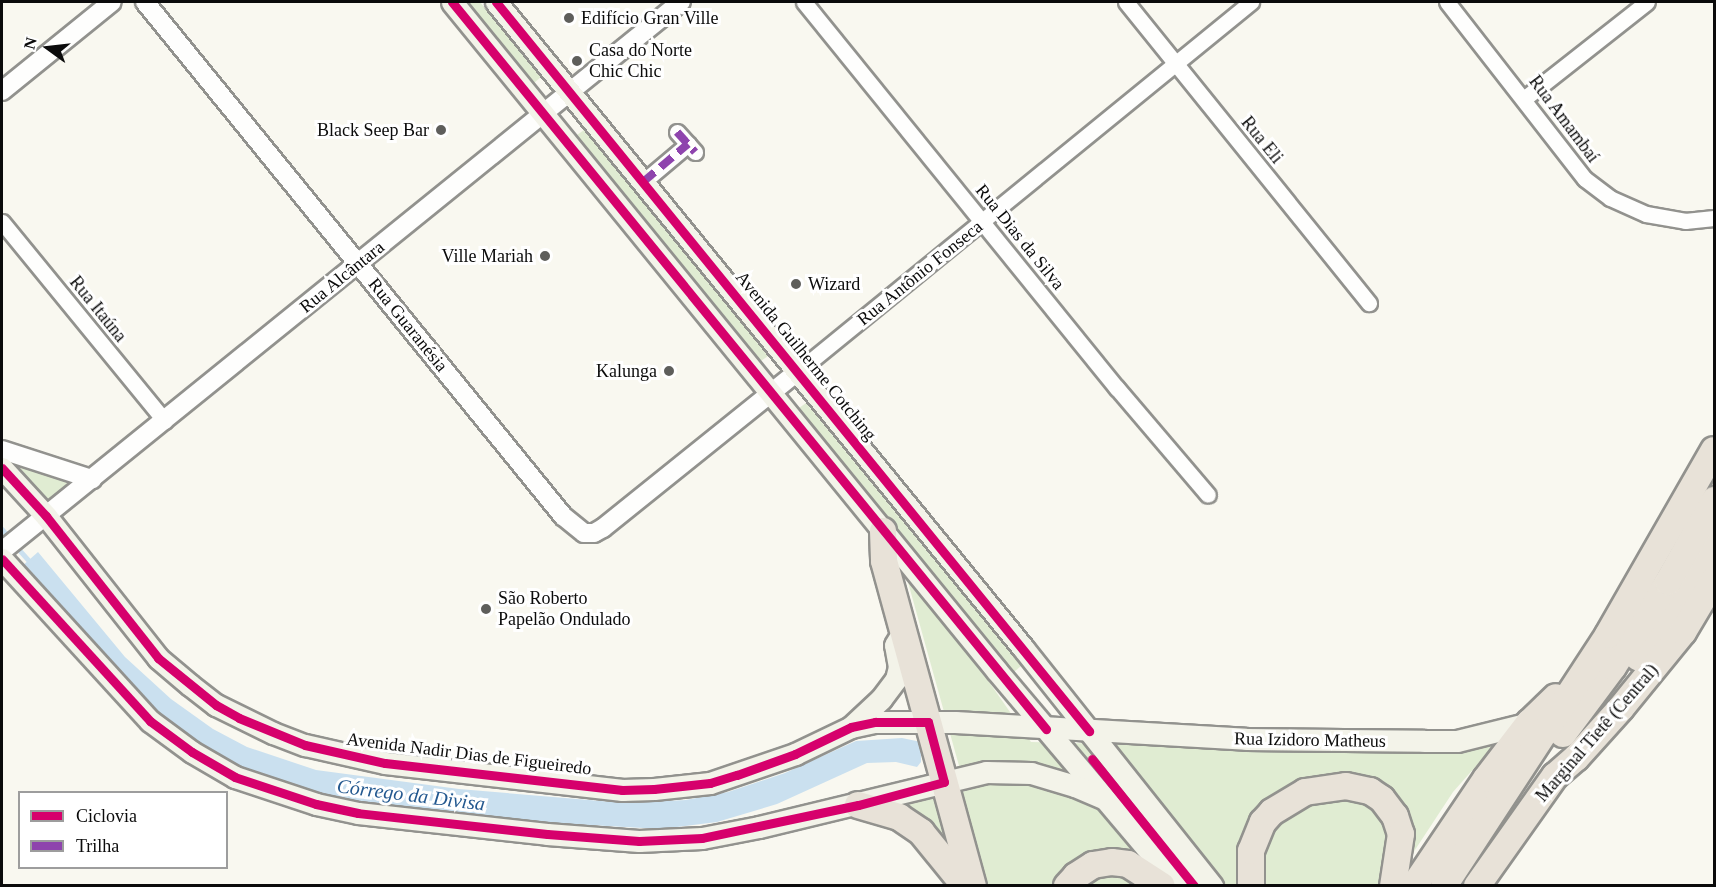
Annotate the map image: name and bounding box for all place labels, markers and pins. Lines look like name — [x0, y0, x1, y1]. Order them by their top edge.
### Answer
place label: Edifício Gran Ville — [581, 7, 719, 29]
marker: Edifício Gran Ville — [562, 11, 576, 25]
place label: Casa do Norte Chic Chic — [589, 40, 692, 82]
marker: Casa do Norte Chic Chic — [570, 54, 584, 68]
place label: Black Seep Bar — [317, 119, 429, 141]
marker: Black Seep Bar — [434, 123, 448, 137]
place label: Ville Mariah — [442, 245, 533, 267]
marker: Ville Mariah — [538, 249, 552, 263]
place label: Wizard — [808, 273, 860, 295]
marker: Wizard — [789, 277, 803, 291]
place label: Kalunga — [596, 360, 657, 382]
marker: Kalunga — [662, 364, 676, 378]
place label: São Roberto Papelão Ondulado — [498, 588, 630, 630]
marker: São Roberto Papelão Ondulado — [479, 602, 493, 616]

